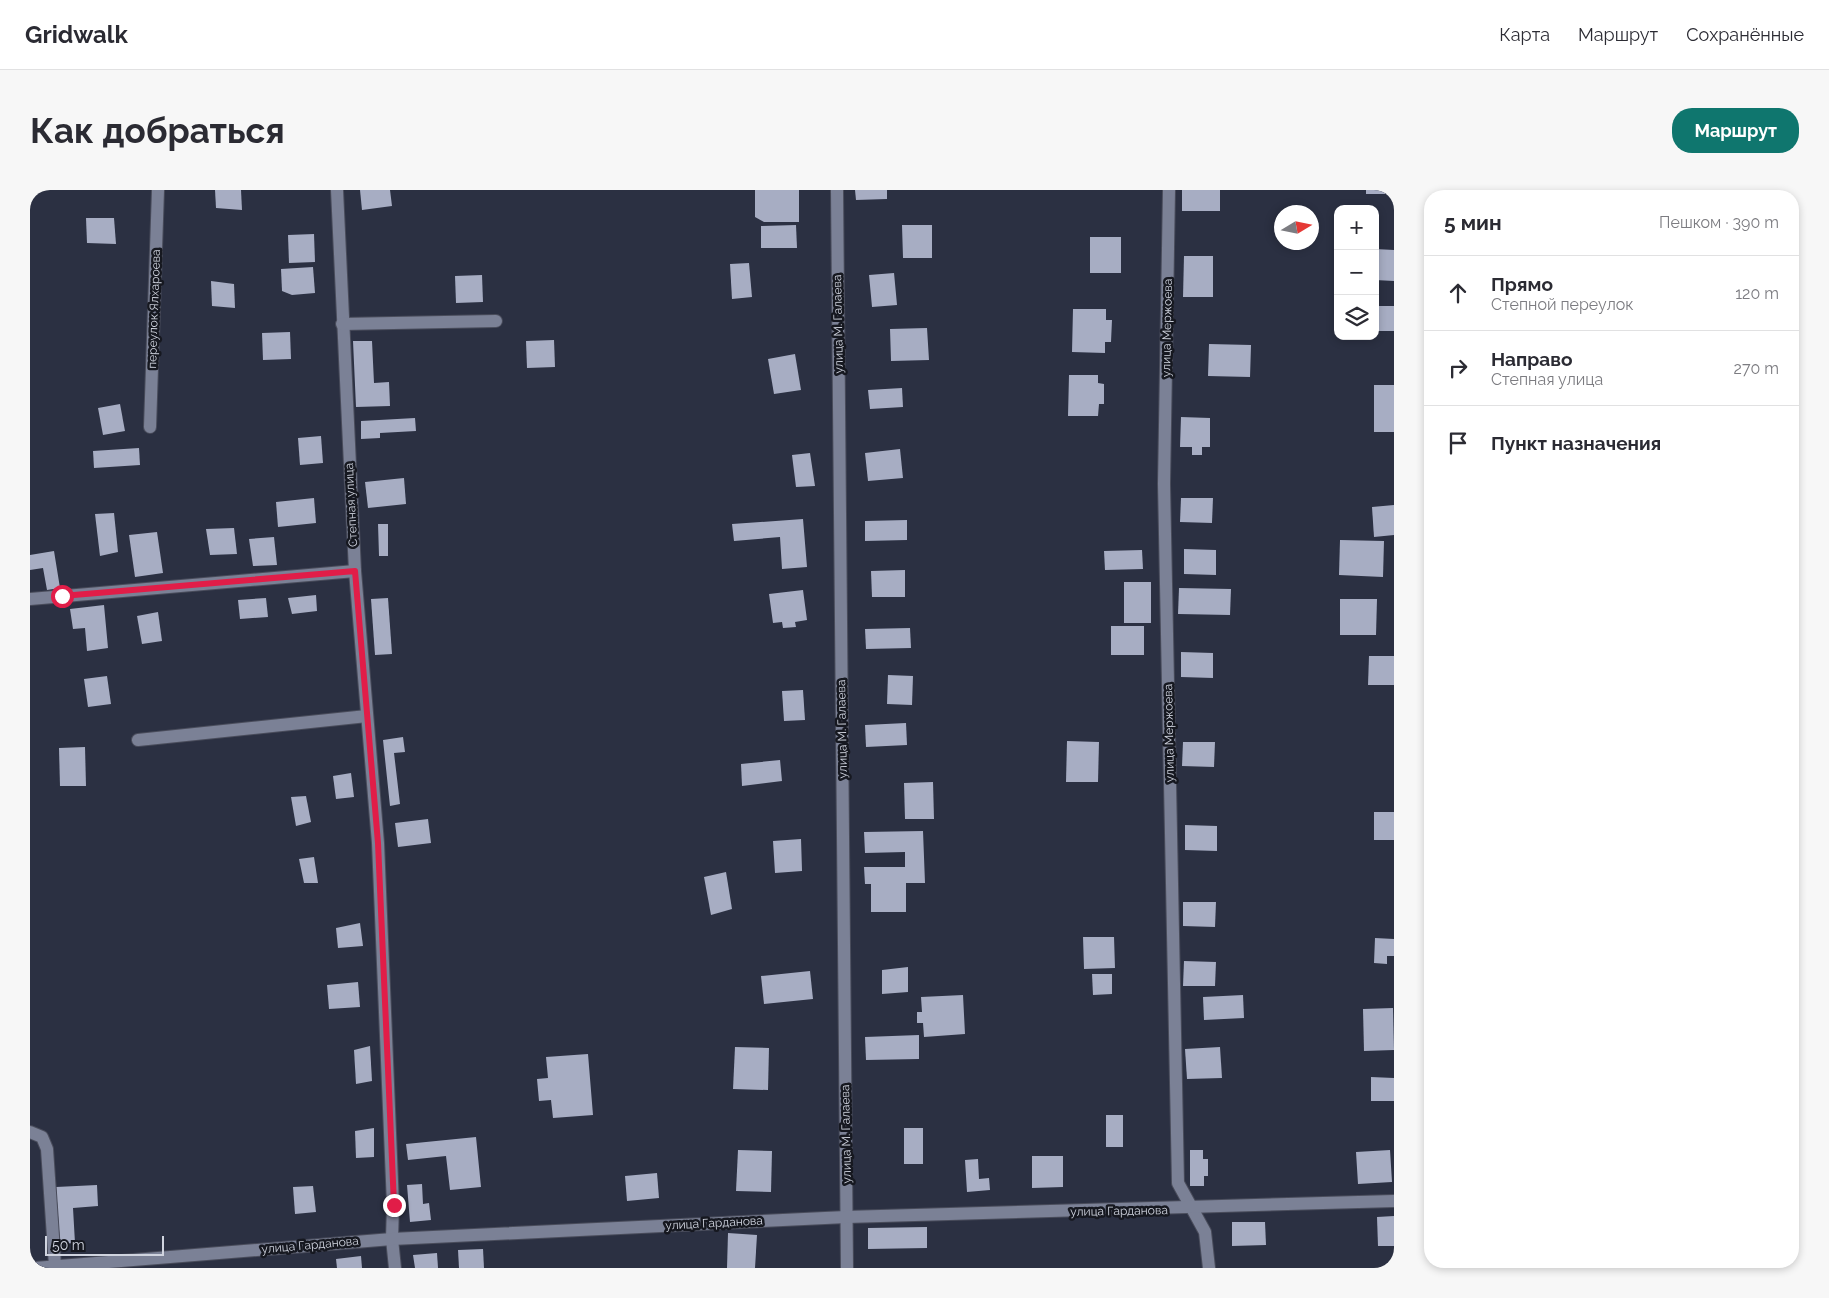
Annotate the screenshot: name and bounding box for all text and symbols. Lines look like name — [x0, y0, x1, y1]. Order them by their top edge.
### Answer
text: Gridwalk — [25, 20, 128, 49]
text: Карта — [1499, 24, 1550, 45]
text: Маршрут — [1578, 24, 1658, 45]
text: Сохранённые — [1686, 24, 1804, 45]
button: Маршрут — [1672, 108, 1799, 153]
text: Как добраться — [30, 110, 285, 151]
north arrow — [1274, 205, 1319, 250]
map controls — [1334, 205, 1379, 340]
button: + — [1334, 205, 1379, 250]
text: 5 мин — [1444, 210, 1502, 235]
text: Пешком · 390 m — [1659, 213, 1779, 232]
street label: переулок Ялхароева — [145, 249, 163, 369]
button: − — [1334, 250, 1379, 295]
text: Прямо — [1491, 273, 1553, 295]
street label: улица М. Галаева — [830, 274, 846, 374]
street label: улица Мержоева — [1159, 279, 1175, 377]
icon: ahead — [1444, 279, 1472, 307]
text: 120 m — [1735, 284, 1779, 303]
button: layers — [1334, 295, 1379, 340]
text: Степной переулок — [1491, 295, 1634, 314]
text: Направо — [1491, 348, 1572, 370]
icon: right — [1444, 354, 1472, 382]
text: 270 m — [1734, 359, 1779, 378]
text: Степная улица — [1491, 370, 1603, 389]
icon: arrive — [1444, 429, 1472, 457]
text: Пункт назначения — [1491, 432, 1661, 454]
street label: Степная улица — [342, 463, 360, 547]
route start — [51, 585, 74, 608]
street label: улица М. Галаева — [834, 679, 850, 779]
street label: улица Мержоева — [1161, 684, 1177, 782]
street label: улица М. Галаева — [838, 1084, 854, 1184]
route end — [383, 1194, 406, 1217]
street label: улица Гарданова — [1070, 1203, 1168, 1219]
street label: улица Гарданова — [665, 1213, 763, 1233]
scale bar — [45, 1233, 164, 1256]
street label: улица Гарданова — [261, 1234, 359, 1256]
text: 50 m — [52, 1237, 85, 1253]

